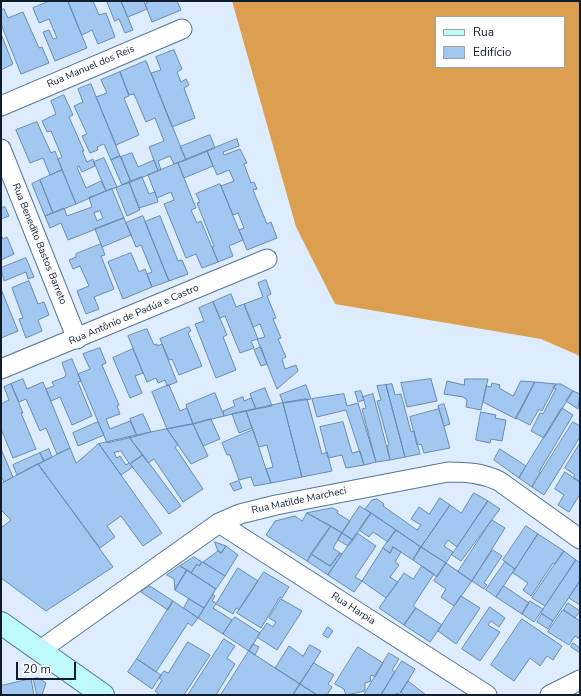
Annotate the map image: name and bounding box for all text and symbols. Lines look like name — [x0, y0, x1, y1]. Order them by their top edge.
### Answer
legend — [435, 16, 565, 68]
text: Rua — [473, 24, 494, 40]
street label: Rua Manuel dos Reis — [45, 43, 137, 91]
text: Edifício — [473, 44, 512, 60]
street label: Rua Benedito Bastos Barreto — [9, 182, 69, 306]
street label: Rua Antônio de Padúa e Castro — [67, 282, 201, 348]
street label: Rua Matilde Marcheci — [251, 485, 347, 517]
street label: Rua Harpia — [329, 590, 377, 628]
scale bar — [18, 654, 78, 680]
text: 20 m — [23, 661, 51, 677]

